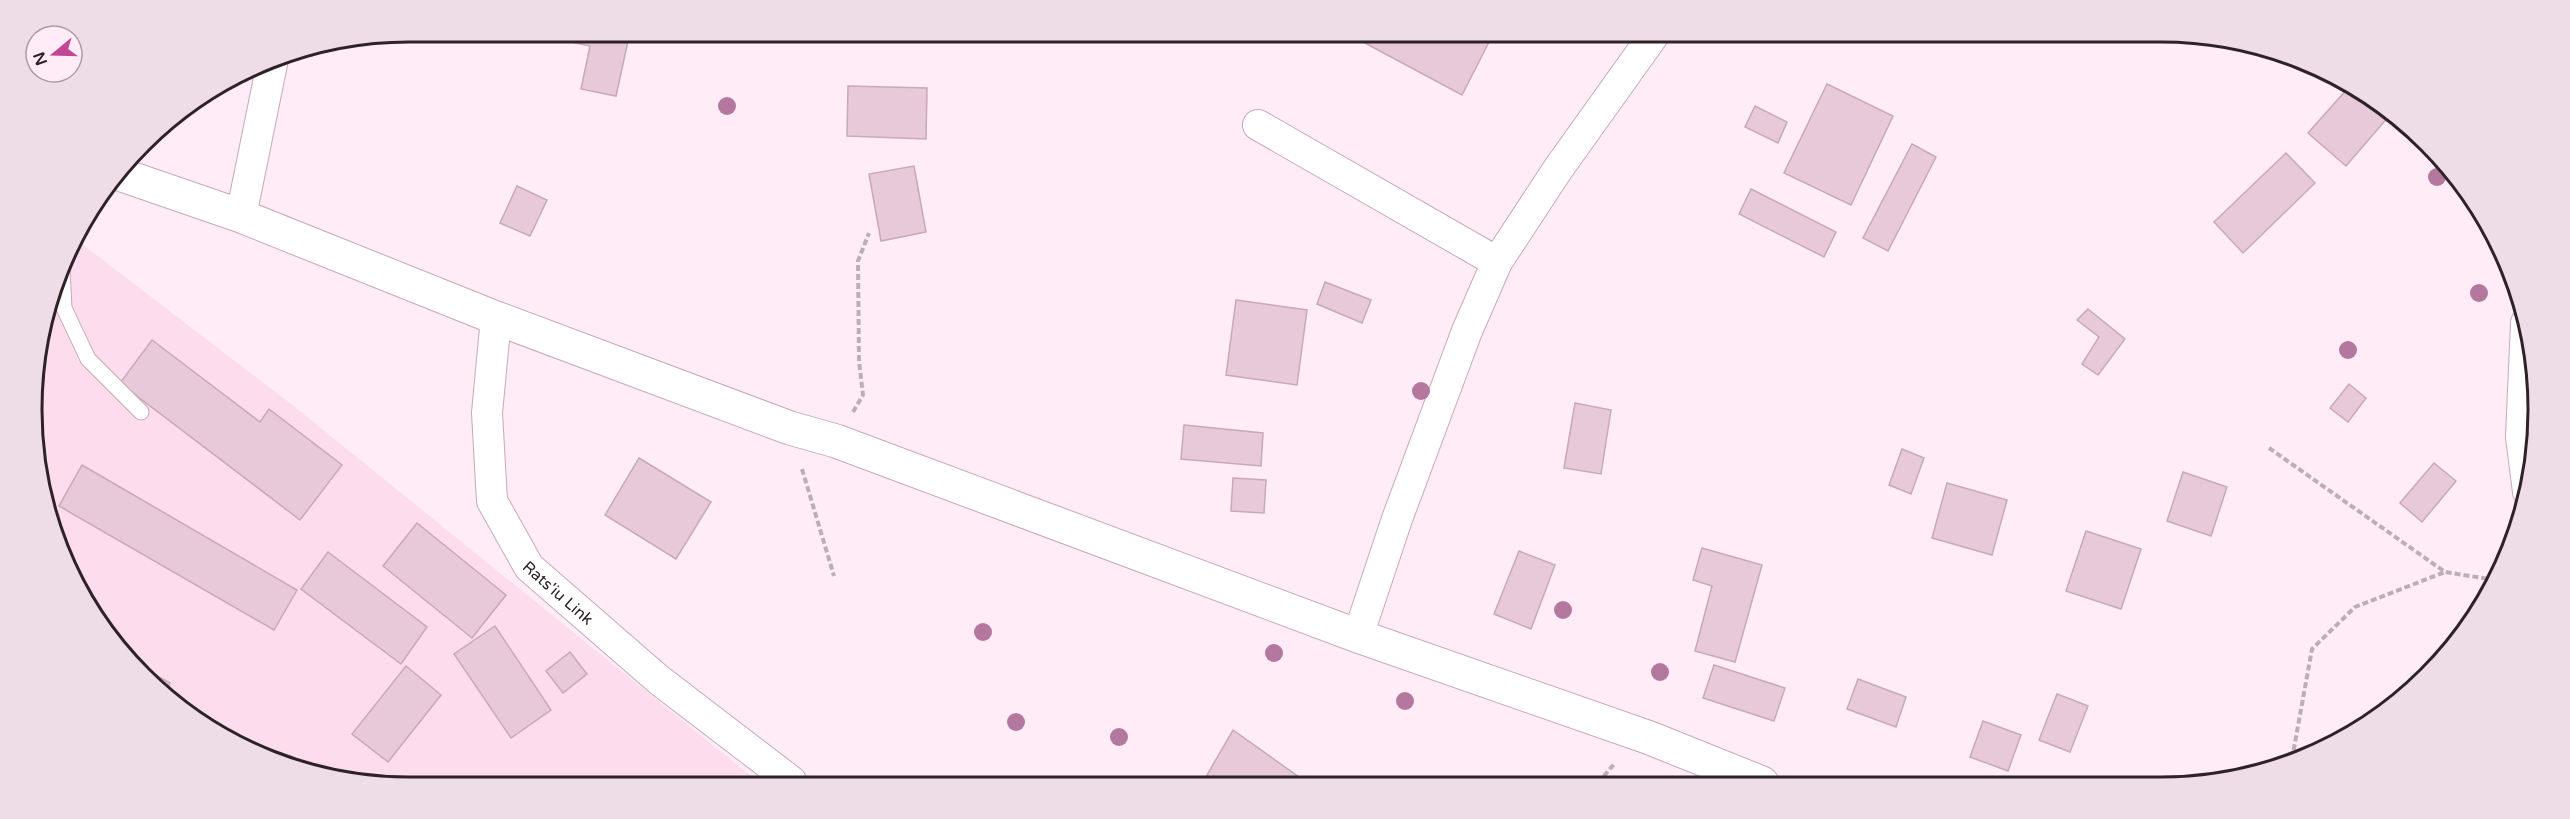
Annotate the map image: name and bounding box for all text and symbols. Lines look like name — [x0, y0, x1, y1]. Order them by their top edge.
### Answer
north arrow — [24, 24, 84, 84]
text: N — [29, 49, 52, 68]
street label: Rats'iu Link — [518, 557, 597, 630]

